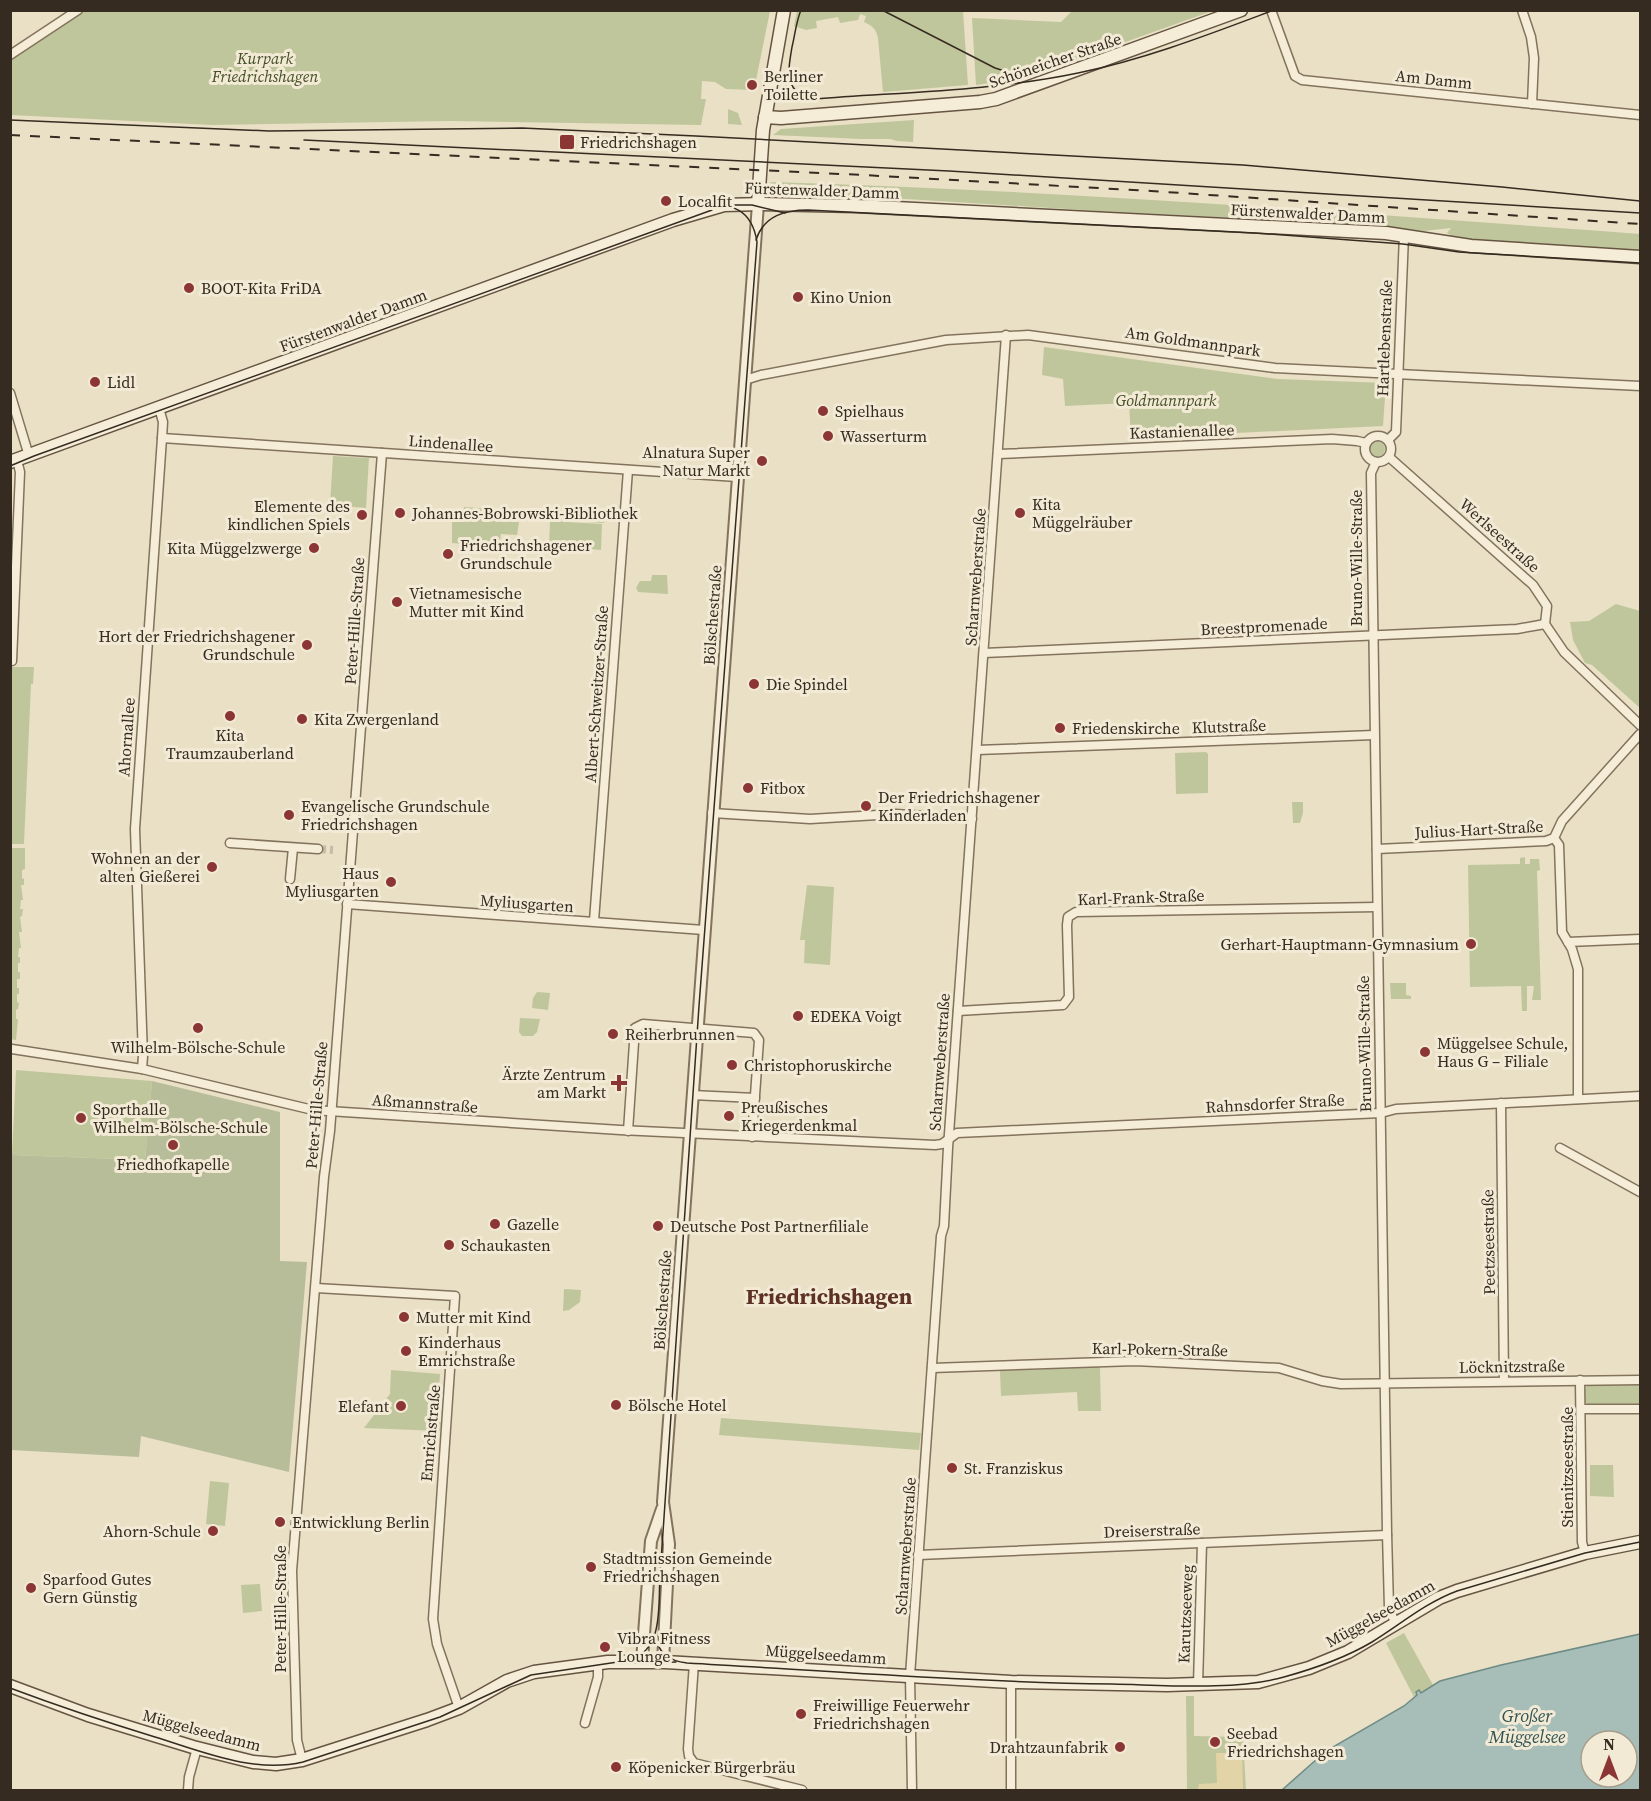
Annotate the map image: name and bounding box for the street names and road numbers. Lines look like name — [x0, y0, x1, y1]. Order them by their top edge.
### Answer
street label: Schöneicher Straße — [986, 27, 1124, 93]
street label: Am Damm — [1395, 64, 1473, 94]
street label: Fürstenwalder Damm — [744, 176, 900, 204]
street label: Fürstenwalder Damm — [1230, 198, 1386, 228]
street label: Hartlebenstraße — [1371, 279, 1397, 397]
street label: Fürstenwalder Damm — [276, 283, 430, 357]
street label: Am Goldmannpark — [1124, 321, 1262, 361]
street label: Kastanienallee — [1129, 418, 1235, 444]
street label: Lindenallee — [408, 429, 494, 457]
street label: Bruno-Wille-Straße — [1345, 490, 1367, 626]
street label: Werlseestraße — [1455, 493, 1545, 577]
street label: Scharnweberstraße — [959, 507, 991, 647]
street label: Peter-Hille-Straße — [339, 557, 369, 685]
street label: Bölschestraße — [698, 564, 726, 666]
street label: Albert-Schweitzer-Straße — [579, 605, 613, 783]
street label: Breestpromenade — [1200, 612, 1328, 640]
street label: Ahornallee — [112, 697, 140, 777]
street label: Klutstraße — [1191, 714, 1267, 738]
street label: Julius-Hart-Straße — [1413, 815, 1544, 843]
street label: Karl-Frank-Straße — [1077, 884, 1205, 910]
street label: Myliusgarten — [479, 889, 575, 917]
street label: Bruno-Wille-Straße — [1352, 975, 1376, 1113]
street label: Scharnweberstraße — [923, 992, 955, 1132]
street label: Peter-Hille-Straße — [299, 1040, 333, 1170]
street label: Aßmannstraße — [371, 1088, 479, 1118]
street label: Rahnsdorfer Straße — [1205, 1088, 1345, 1118]
street label: Peetzseestraße — [1476, 1189, 1500, 1295]
street label: Bölschestraße — [648, 1249, 676, 1351]
street label: Karl-Pokern-Straße — [1092, 1337, 1228, 1361]
street label: Löcknitzstraße — [1459, 1354, 1565, 1378]
street label: Emrichstraße — [415, 1384, 445, 1482]
street label: Stienitzseestraße — [1556, 1407, 1578, 1527]
street label: Scharnweberstraße — [889, 1476, 921, 1616]
street label: Dreiserstraße — [1103, 1517, 1201, 1543]
street label: Peter-Hille-Straße — [269, 1545, 291, 1673]
street label: Karutzseeweg — [1172, 1564, 1198, 1664]
street label: Müggelseedamm — [1322, 1574, 1438, 1652]
street label: Müggelseedamm — [765, 1639, 887, 1669]
street label: Müggelseedamm — [141, 1704, 263, 1756]

